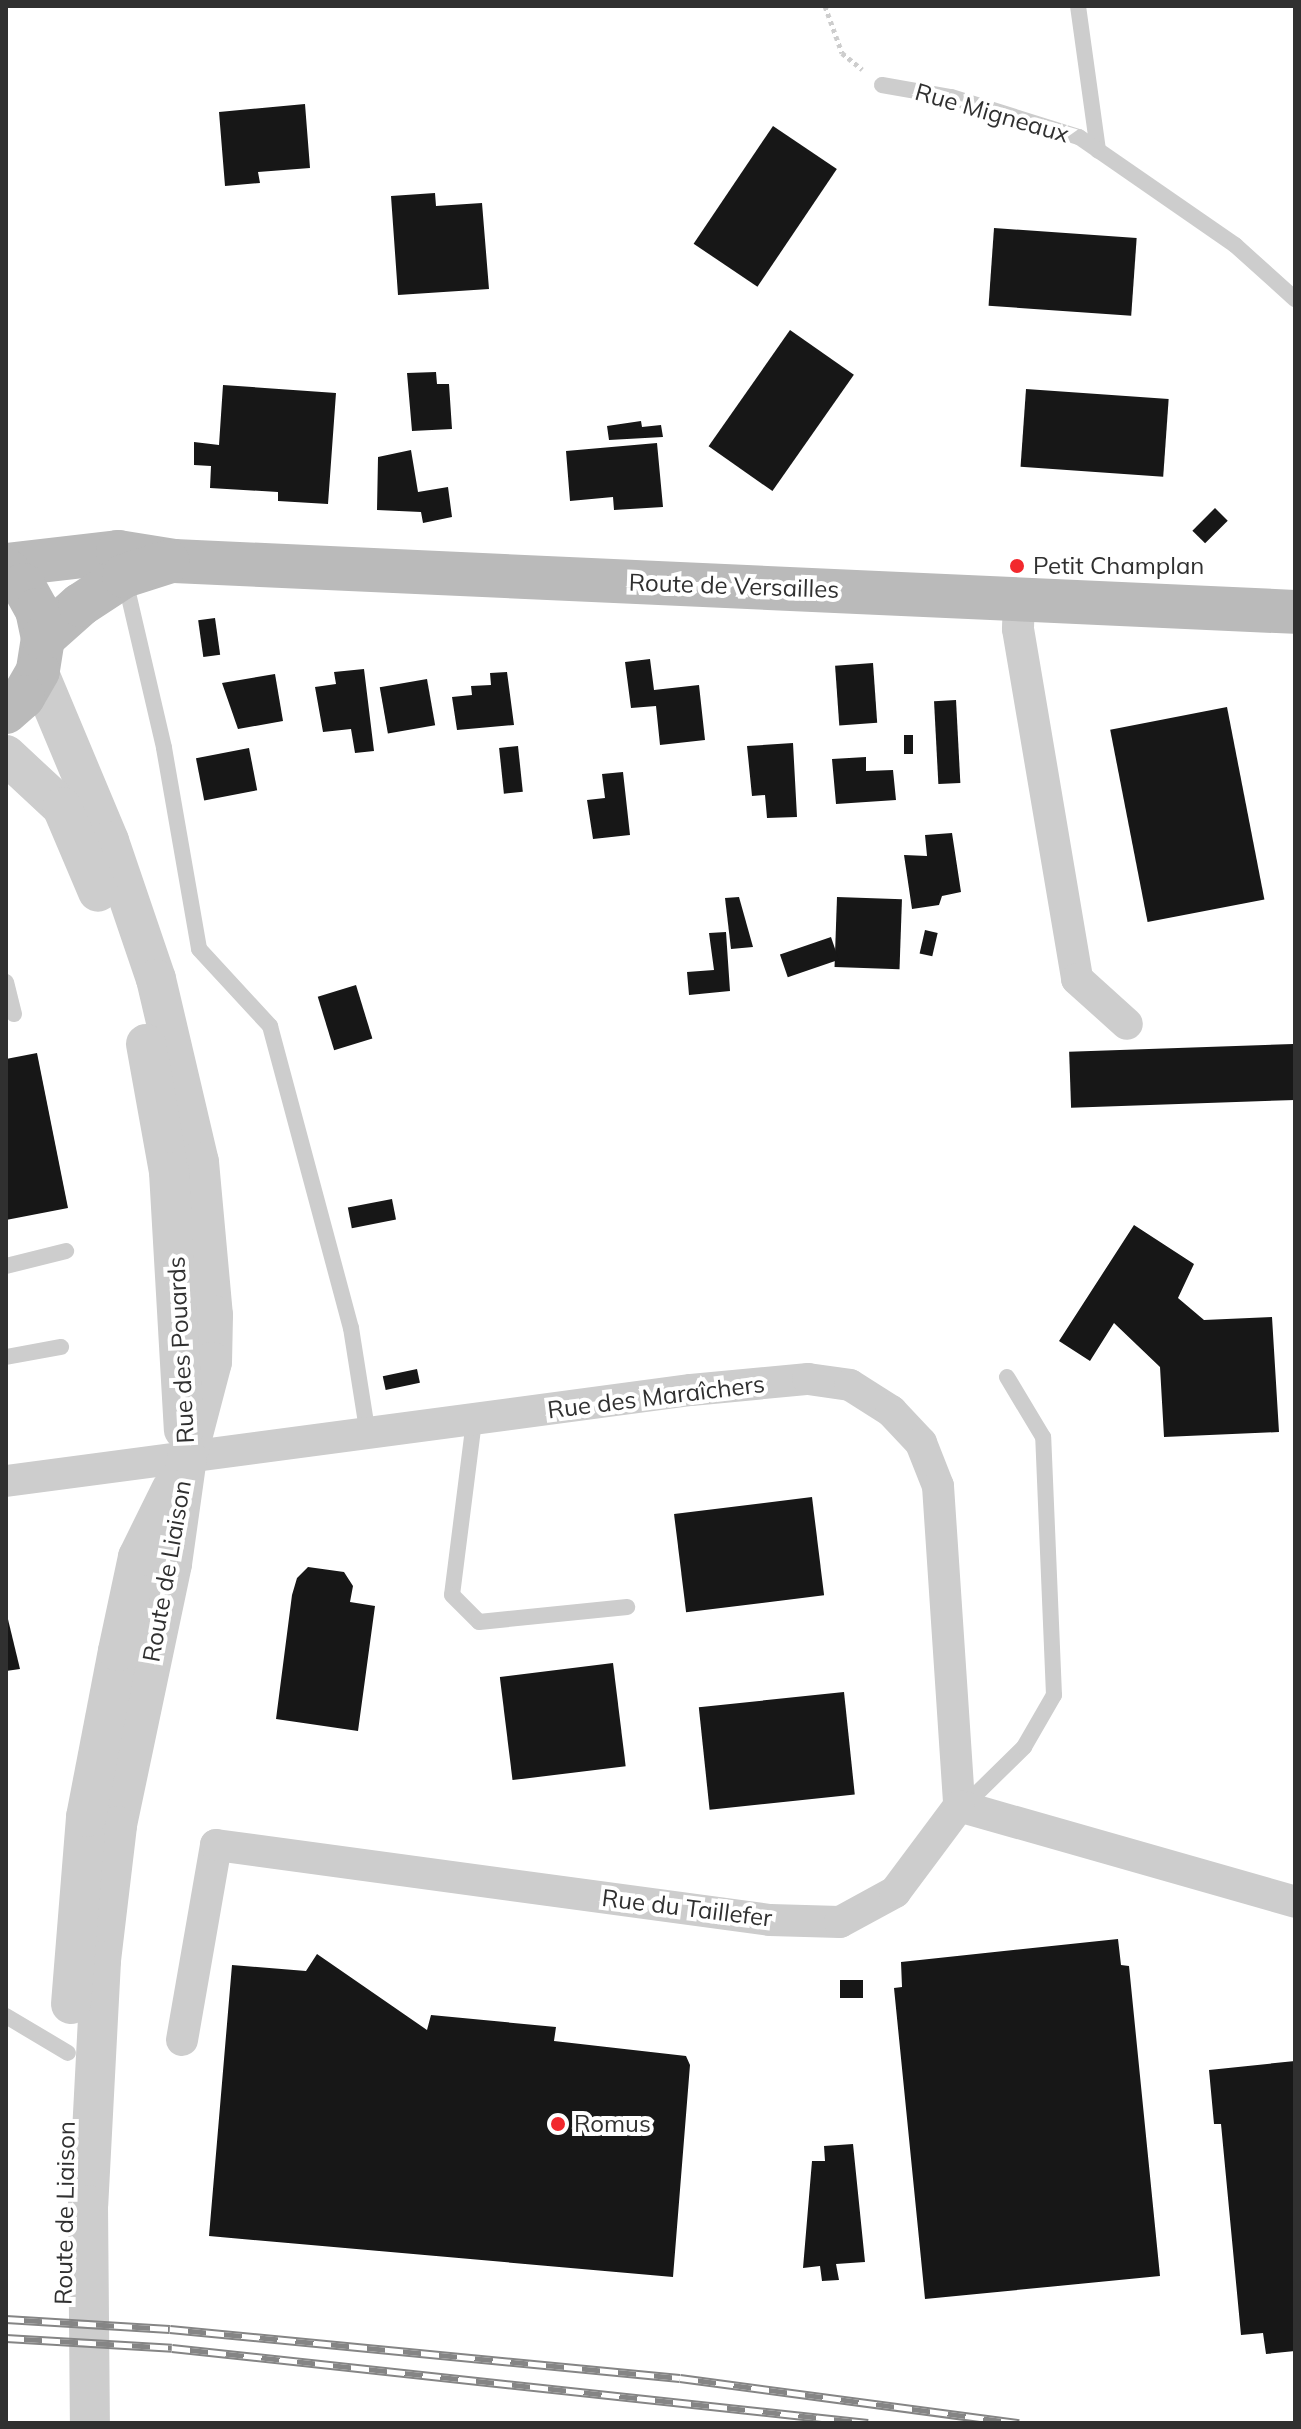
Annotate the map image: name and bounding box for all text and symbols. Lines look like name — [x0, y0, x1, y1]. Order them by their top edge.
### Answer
street label: Rue Migneaux — [912, 77, 1072, 149]
place label: Petit Champlan — [1033, 552, 1204, 580]
marker: Petit Champlan — [1008, 557, 1026, 575]
street label: Route de Versailles — [628, 568, 840, 604]
street label: Rue des Pouards — [162, 1256, 200, 1444]
street label: Rue des Maraîchers — [546, 1369, 766, 1425]
street label: Route de Liaison — [137, 1478, 197, 1664]
street label: Rue du Taillefer — [600, 1883, 774, 1933]
place label: Romus — [574, 2110, 651, 2138]
marker: Romus — [549, 2115, 567, 2133]
street label: Route de Liaison — [49, 2121, 81, 2305]

